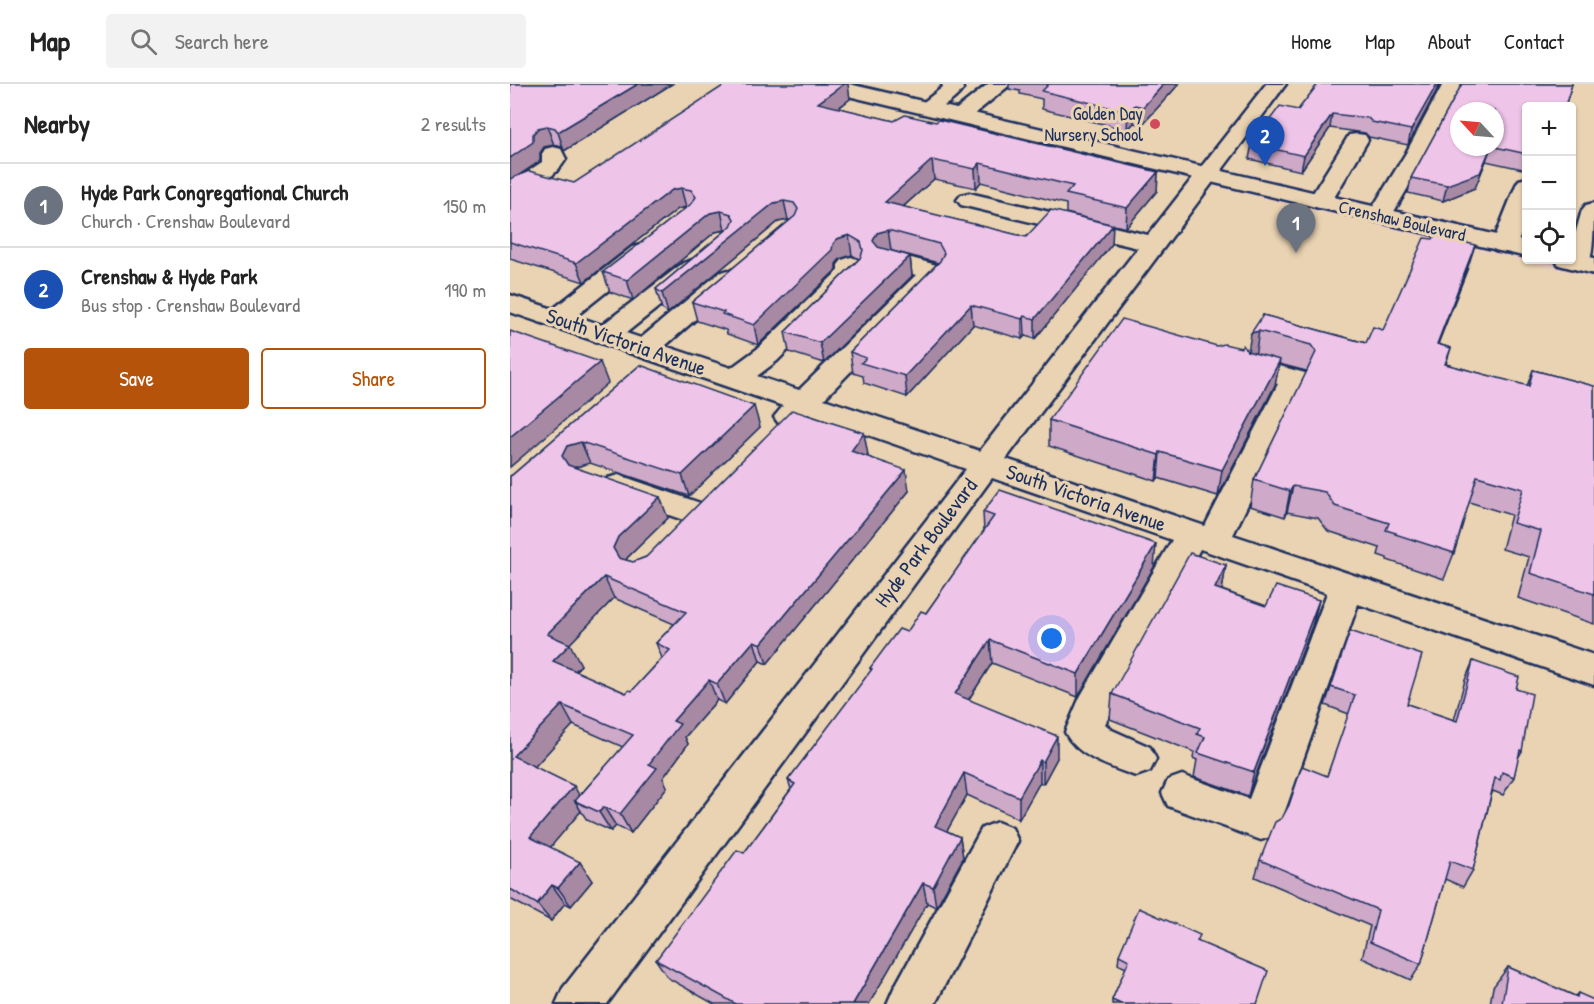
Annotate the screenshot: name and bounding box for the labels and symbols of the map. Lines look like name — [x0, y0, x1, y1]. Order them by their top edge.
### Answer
place label: Golden Day Nursery School — [1044, 101, 1143, 147]
north arrow — [1450, 102, 1504, 156]
pin: 2 — [1246, 116, 1284, 166]
marker: Golden Day Nursery School — [1148, 117, 1162, 131]
street label: Crenshaw Boulevard — [1336, 194, 1468, 247]
pin: 1 — [1276, 204, 1316, 253]
street label: South Victoria Avenue — [543, 301, 710, 382]
street label: South Victoria Avenue — [1003, 457, 1170, 538]
street label: Hyde Park Boulevard — [868, 472, 984, 613]
your location — [1037, 624, 1066, 653]

